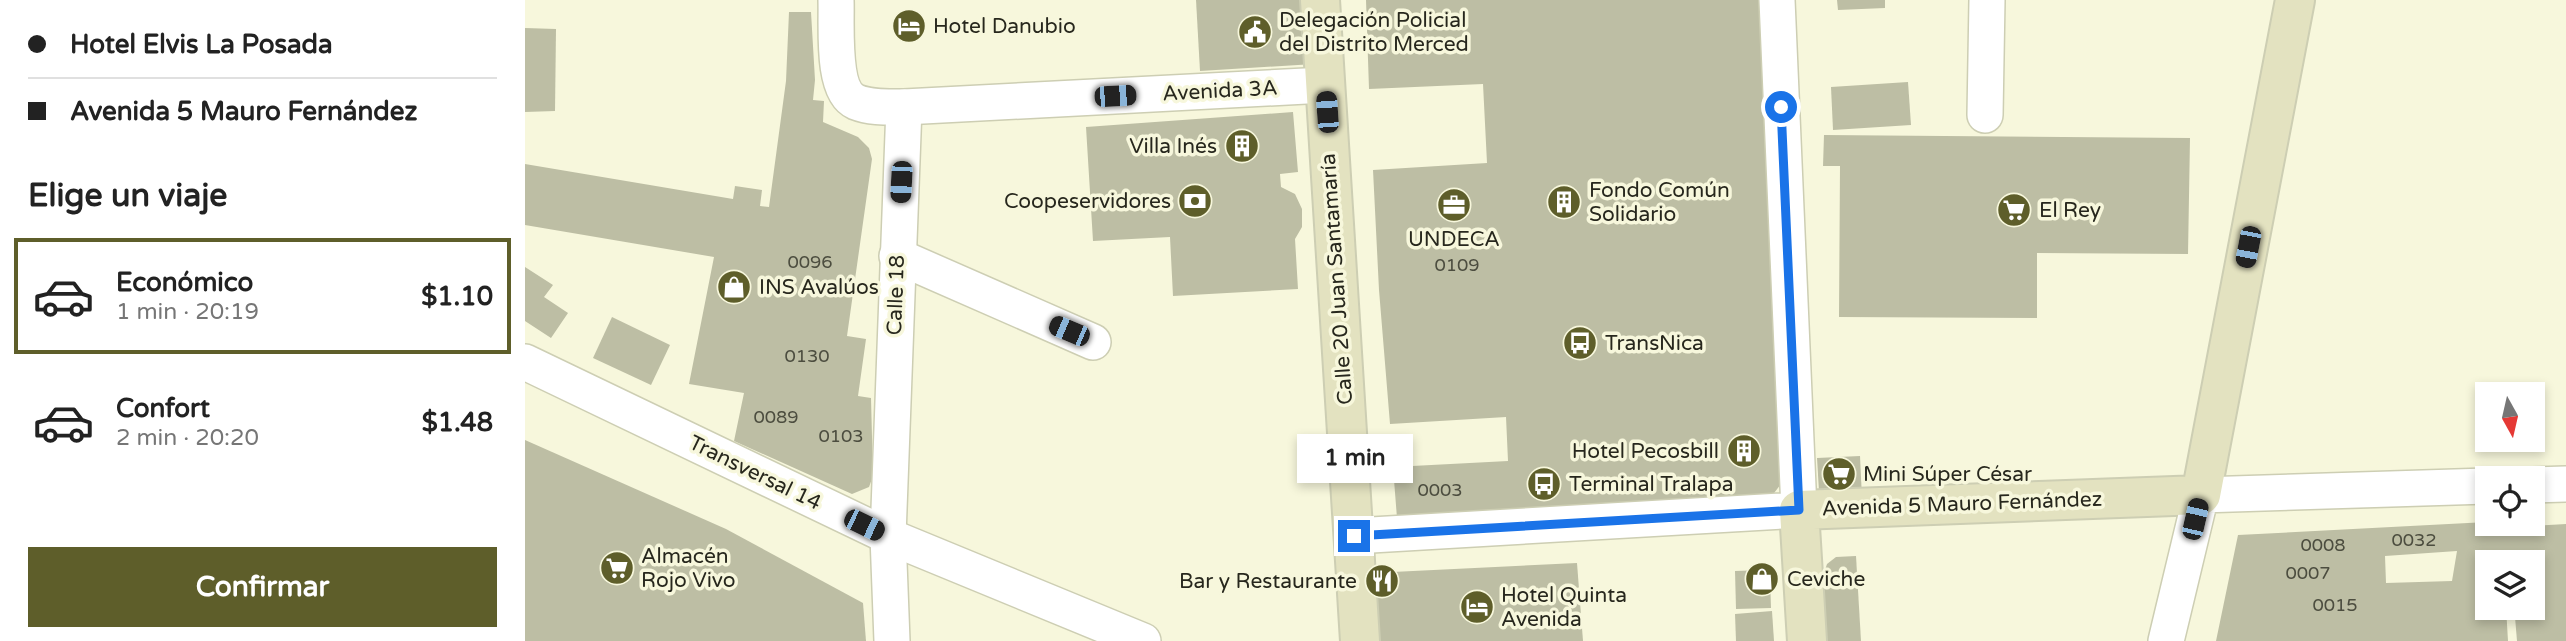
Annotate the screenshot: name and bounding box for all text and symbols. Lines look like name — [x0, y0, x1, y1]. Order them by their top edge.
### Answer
hotel icon: Hotel Danubio — [890, 7, 928, 45]
place label: Delegación Policial del Distrito Merced — [1279, 8, 1469, 57]
public building icon: Delegación Policial del Distrito Merced — [1236, 13, 1274, 51]
place label: Hotel Danubio — [933, 14, 1076, 39]
text: Hotel Elvis La Posada — [70, 29, 333, 60]
street label: Avenida 3A — [1162, 76, 1278, 106]
car — [1094, 84, 1137, 108]
car — [1316, 90, 1339, 134]
route start — [1765, 91, 1797, 123]
text: Avenida 5 Mauro Fernández — [70, 96, 417, 127]
building icon: Villa Inés — [1223, 127, 1261, 165]
place label: Villa Inés — [1129, 134, 1217, 159]
street label: Calle 20 Juan Santamaría — [1316, 152, 1358, 406]
car — [890, 160, 913, 204]
text: Elige un viaje — [28, 177, 227, 215]
place label: Fondo Común Solidario — [1589, 178, 1730, 227]
bank icon: Coopeservidores — [1176, 182, 1214, 220]
building icon: Fondo Común Solidario — [1545, 183, 1583, 221]
office icon: UNDECA — [1435, 186, 1473, 224]
place label: Coopeservidores — [1004, 189, 1171, 214]
supermarket icon: El Rey — [1995, 191, 2033, 229]
place label: El Rey — [2039, 198, 2101, 223]
car — [2234, 224, 2263, 270]
place label: UNDECA — [1408, 227, 1500, 252]
house number: 0096 — [787, 251, 833, 273]
street label: Calle 18 — [882, 254, 910, 336]
house number: 0109 — [1434, 254, 1480, 276]
icon: car — [32, 265, 95, 328]
text: Económico — [116, 267, 253, 298]
shop icon: INS Avalúos — [715, 268, 753, 306]
place label: INS Avalúos — [759, 275, 879, 300]
text: $1.10 — [421, 281, 493, 312]
text: 1 min · 20:19 — [116, 298, 259, 326]
car — [1046, 313, 1093, 349]
bus stop icon: TransNica — [1561, 324, 1599, 362]
place label: TransNica — [1605, 331, 1704, 356]
house number: 0130 — [784, 345, 830, 367]
north arrow — [2475, 382, 2545, 452]
map controls — [2475, 382, 2545, 620]
icon: car — [32, 391, 95, 454]
text: Confort — [116, 393, 210, 424]
house number: 0089 — [753, 406, 799, 428]
text: $1.48 — [422, 407, 493, 438]
text: 2 min · 20:20 — [116, 424, 259, 452]
house number: 0103 — [818, 425, 864, 447]
street label: Transversal 14 — [685, 430, 825, 516]
building icon: Hotel Pecosbill — [1725, 432, 1763, 470]
callout: 1 min — [1296, 434, 1412, 484]
place label: Hotel Pecosbill — [1572, 439, 1719, 464]
text: 1 min — [1324, 444, 1386, 472]
supermarket icon: Mini Súper César — [1820, 455, 1858, 493]
place label: Mini Súper César — [1863, 462, 2032, 487]
bus stop icon: Terminal Tralapa — [1525, 465, 1563, 503]
button: locate — [2475, 466, 2545, 536]
place label: Terminal Tralapa — [1569, 472, 1734, 497]
house number: 0003 — [1417, 479, 1463, 501]
street label: Avenida 5 Mauro Fernández — [1821, 487, 2103, 521]
car — [2181, 496, 2210, 542]
car — [841, 506, 888, 544]
route end — [1338, 520, 1370, 552]
house number: 0032 — [2391, 529, 2437, 551]
house number: 0008 — [2300, 534, 2346, 556]
place label: Almacén Rojo Vivo — [641, 544, 736, 593]
button: Confirmar — [28, 547, 497, 627]
supermarket icon: Almacén Rojo Vivo — [598, 549, 636, 587]
button: layers — [2475, 550, 2545, 620]
shop icon: Ceviche — [1743, 560, 1781, 598]
restaurant icon: Bar y Restaurante — [1363, 562, 1401, 600]
house number: 0007 — [2285, 562, 2331, 584]
place label: Ceviche — [1787, 567, 1865, 592]
place label: Bar y Restaurante — [1179, 569, 1357, 594]
place label: Hotel Quinta Avenida — [1501, 583, 1627, 632]
hotel icon: Hotel Quinta Avenida — [1458, 588, 1496, 626]
house number: 0015 — [2312, 594, 2358, 616]

